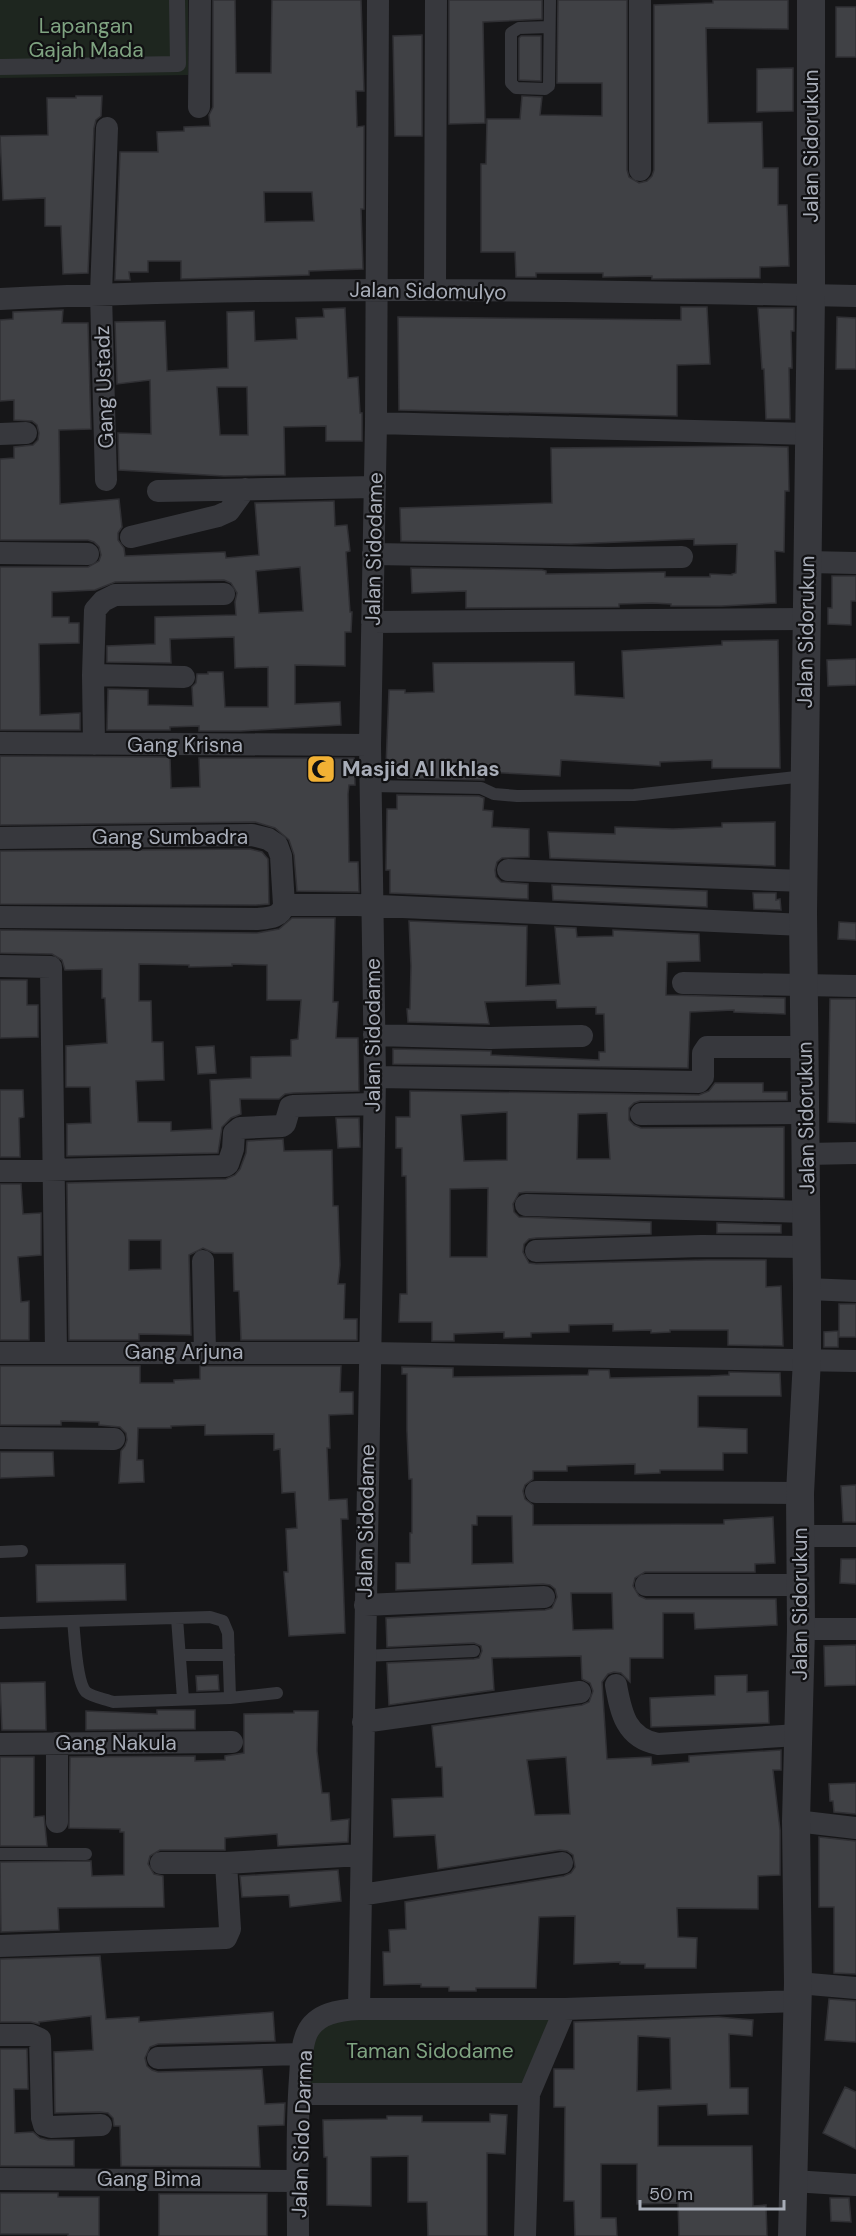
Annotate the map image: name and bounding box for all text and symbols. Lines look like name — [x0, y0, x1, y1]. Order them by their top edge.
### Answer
park label: Lapangan Gajah Mada — [28, 12, 144, 64]
street label: Jalan Sidorukun — [797, 69, 825, 223]
street label: Jalan Sidomulyo — [349, 276, 507, 306]
street label: Gang Ustadz — [88, 325, 120, 449]
street label: Jalan Sidodame — [359, 472, 389, 626]
street label: Jalan Sidorukun — [791, 555, 821, 709]
street label: Gang Krisna — [127, 731, 243, 759]
mosque icon: Masjid Al Ikhlas — [305, 753, 337, 785]
place label: Masjid Al Ikhlas — [342, 755, 500, 783]
street label: Gang Sumbadra — [92, 823, 248, 851]
street label: Jalan Sidodame — [359, 958, 387, 1112]
street label: Jalan Sidorukun — [791, 1041, 821, 1195]
street label: Gang Arjuna — [124, 1338, 244, 1366]
street label: Jalan Sidodame — [351, 1444, 381, 1598]
street label: Jalan Sidorukun — [786, 1527, 814, 1681]
street label: Gang Nakula — [55, 1729, 177, 1757]
park label: Taman Sidodame — [346, 2037, 514, 2065]
street label: Jalan Sido Darma — [285, 2050, 319, 2218]
street label: Gang Bima — [97, 2165, 201, 2193]
scale bar — [640, 2173, 784, 2211]
text: 50 m — [649, 2182, 693, 2206]

